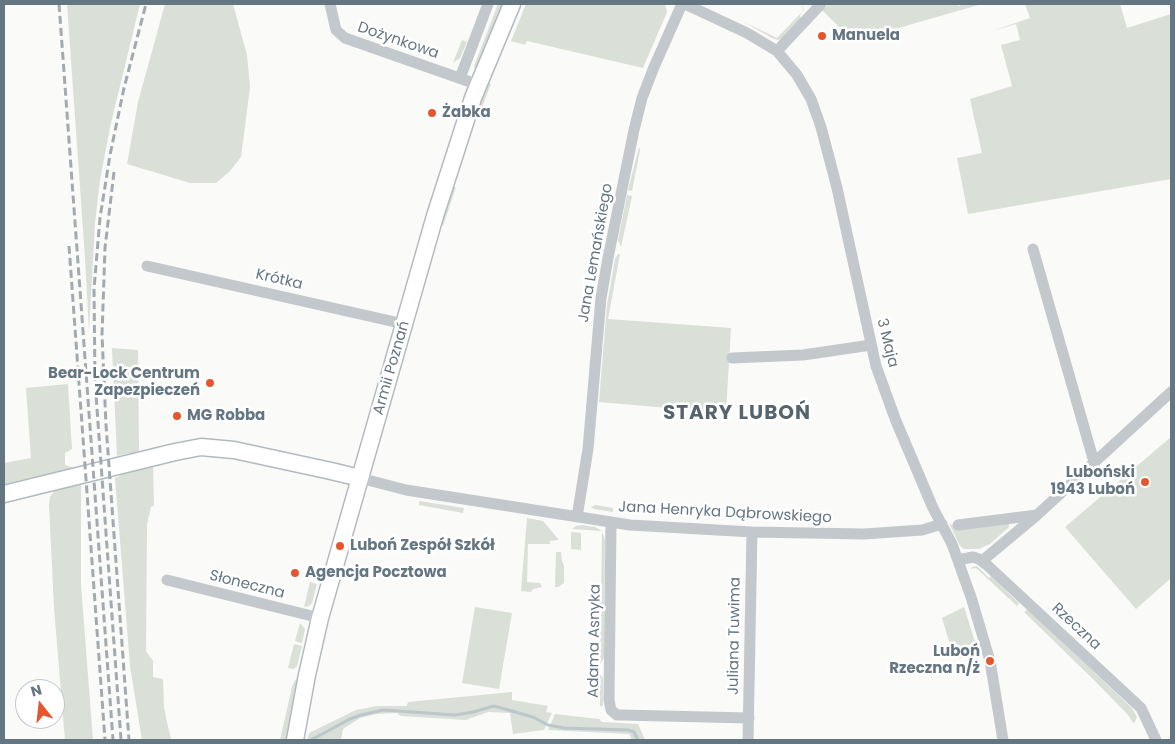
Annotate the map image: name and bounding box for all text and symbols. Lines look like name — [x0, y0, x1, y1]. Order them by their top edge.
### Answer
street label: Dożynkowa — [355, 19, 441, 63]
place label: Manuela — [832, 27, 900, 45]
marker: Manuela — [816, 30, 828, 42]
place label: Żabka — [442, 104, 491, 122]
marker: Żabka — [426, 107, 438, 119]
street label: Jana Lemańskiego — [575, 182, 617, 324]
street label: Krótka — [254, 266, 304, 294]
street label: 3 Maja — [872, 317, 902, 369]
street label: Armii Poznań — [370, 319, 414, 417]
place label: Bear-Lock Centrum Zapezpieczeń — [48, 365, 200, 400]
marker: Bear-Lock Centrum Zapezpieczeń — [204, 377, 216, 389]
district label: STARY LUBOŃ — [662, 402, 812, 426]
place label: MG Robba — [187, 407, 265, 425]
marker: MG Robba — [171, 410, 183, 422]
place label: Luboński 1943 Luboń — [1051, 464, 1135, 499]
marker: Luboński 1943 Luboń — [1139, 476, 1151, 488]
street label: Jana Henryka Dąbrowskiego — [618, 498, 832, 528]
place label: Luboń Zespół Szkół — [350, 537, 495, 555]
marker: Luboń Zespół Szkół — [334, 540, 346, 552]
place label: Agencja Pocztowa — [305, 564, 447, 582]
street label: Słoneczna — [208, 567, 286, 603]
marker: Agencja Pocztowa — [289, 567, 301, 579]
street label: Juliana Tuwima — [725, 577, 745, 695]
street label: Adama Asnyka — [585, 584, 605, 698]
street label: Rzeczna — [1048, 600, 1104, 654]
place label: Luboń Rzeczna n/ż — [889, 643, 980, 678]
marker: Luboń Rzeczna n/ż — [984, 655, 996, 667]
north arrow — [15, 679, 65, 729]
text: N — [28, 679, 44, 702]

